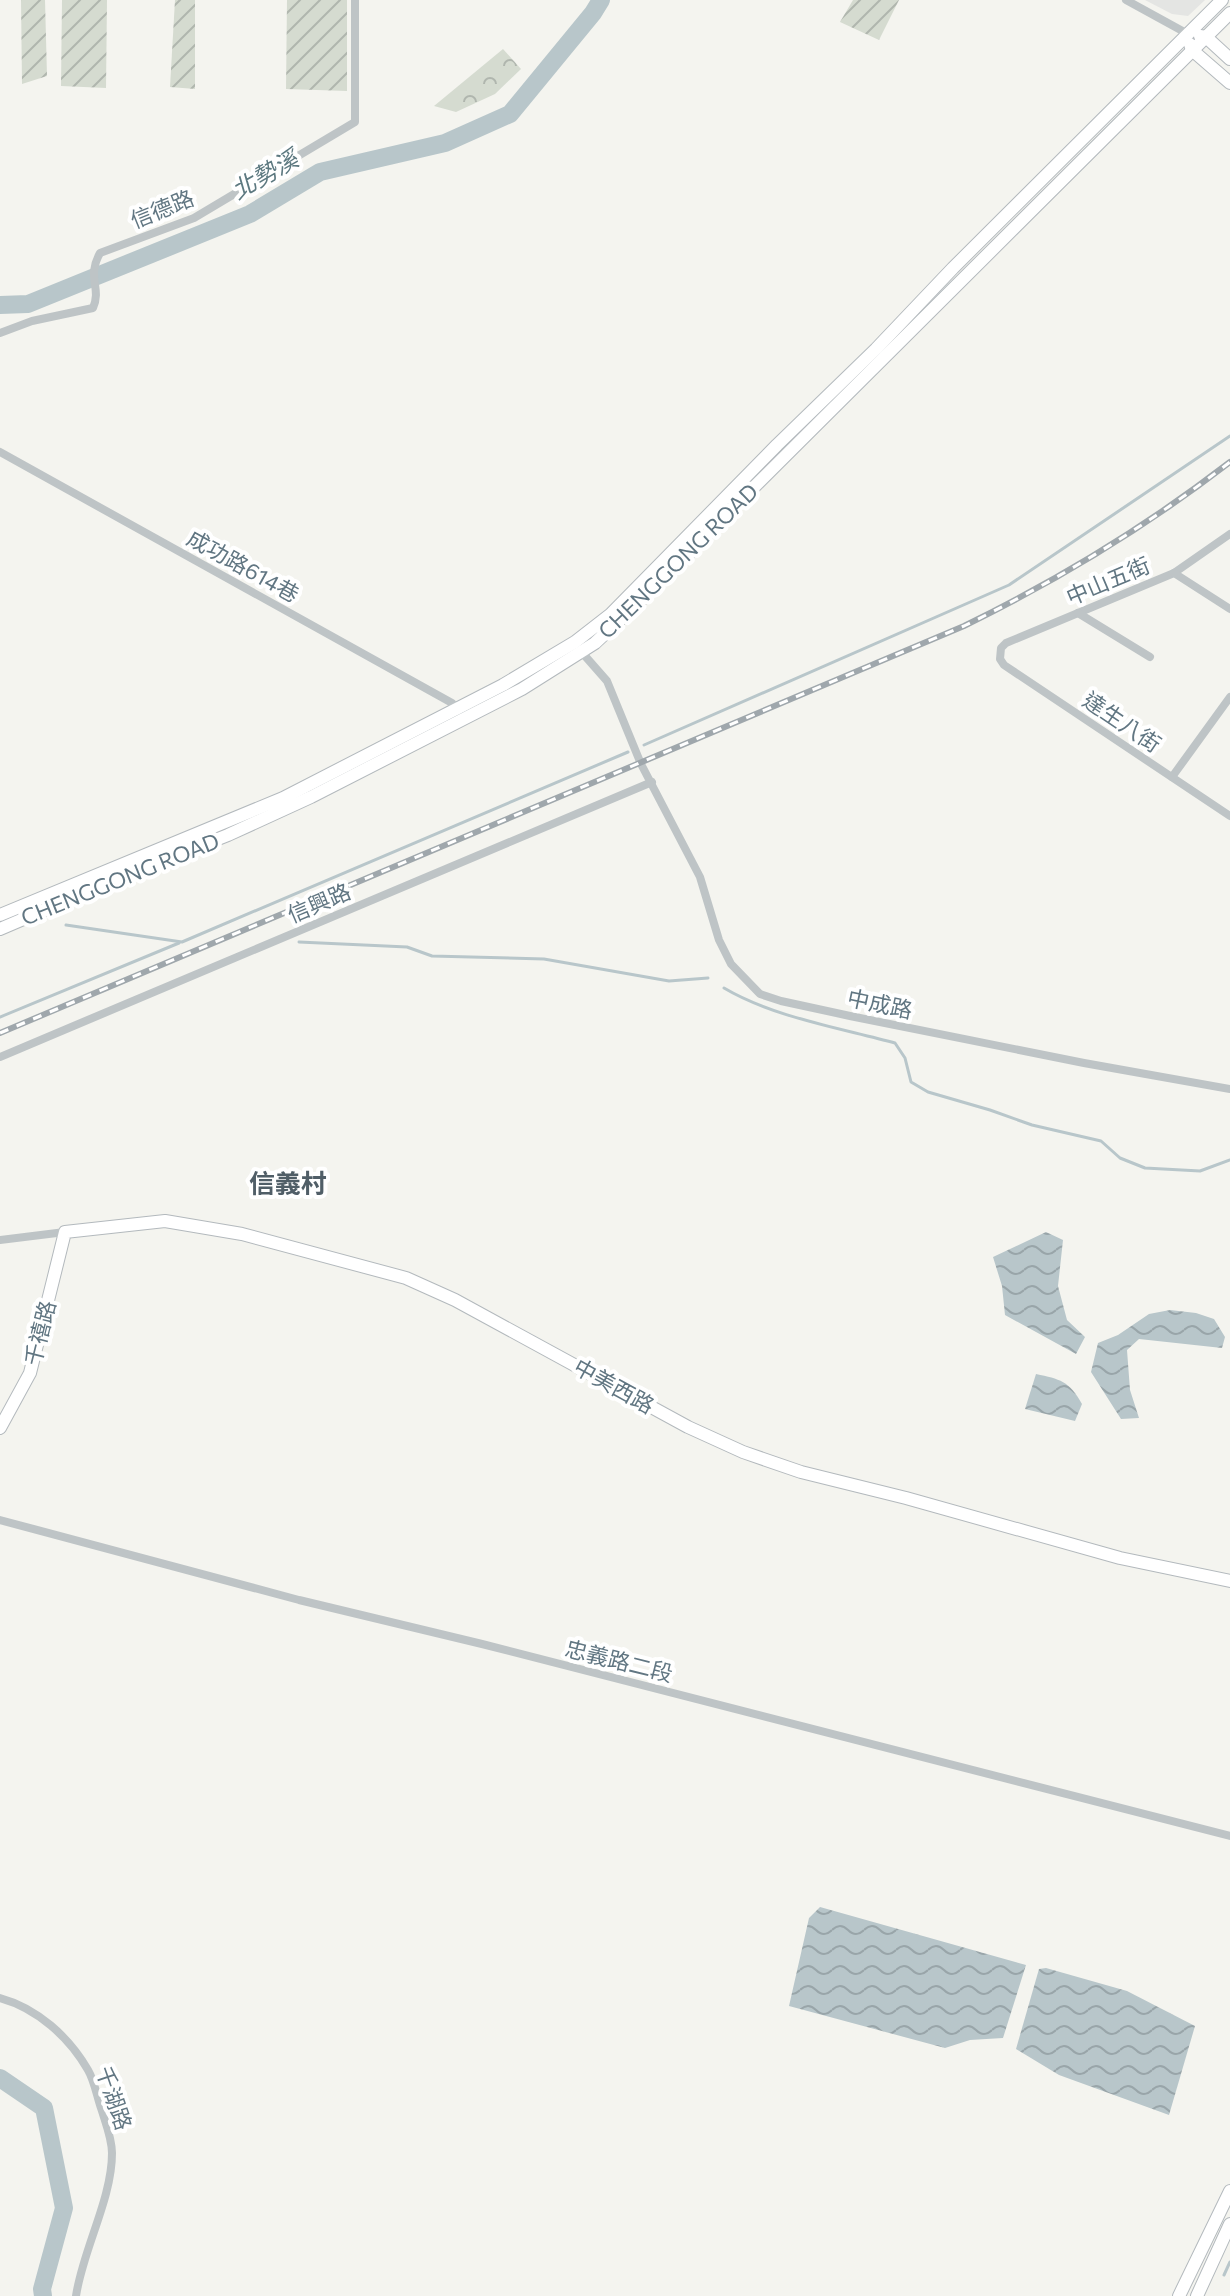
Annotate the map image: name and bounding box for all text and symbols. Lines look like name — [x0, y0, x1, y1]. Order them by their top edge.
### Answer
water label: 北勢溪 — [226, 142, 305, 204]
street label: 信德路 — [126, 184, 197, 233]
street label: CHENGGONG ROAD — [592, 477, 763, 644]
street label: 成功路614巷 — [182, 524, 304, 607]
street label: 中山五街 — [1062, 551, 1154, 610]
street label: 達生八街 — [1078, 686, 1166, 757]
street label: CHENGGONG ROAD — [17, 826, 223, 931]
street label: 信興路 — [283, 877, 354, 928]
street label: 中成路 — [845, 983, 915, 1024]
district label: 信義村 — [249, 1167, 327, 1198]
street label: 千禧路 — [18, 1298, 61, 1368]
street label: 中美西路 — [569, 1352, 659, 1419]
street label: 忠義路二段 — [562, 1634, 676, 1687]
street label: 千湖路 — [91, 2062, 138, 2133]

